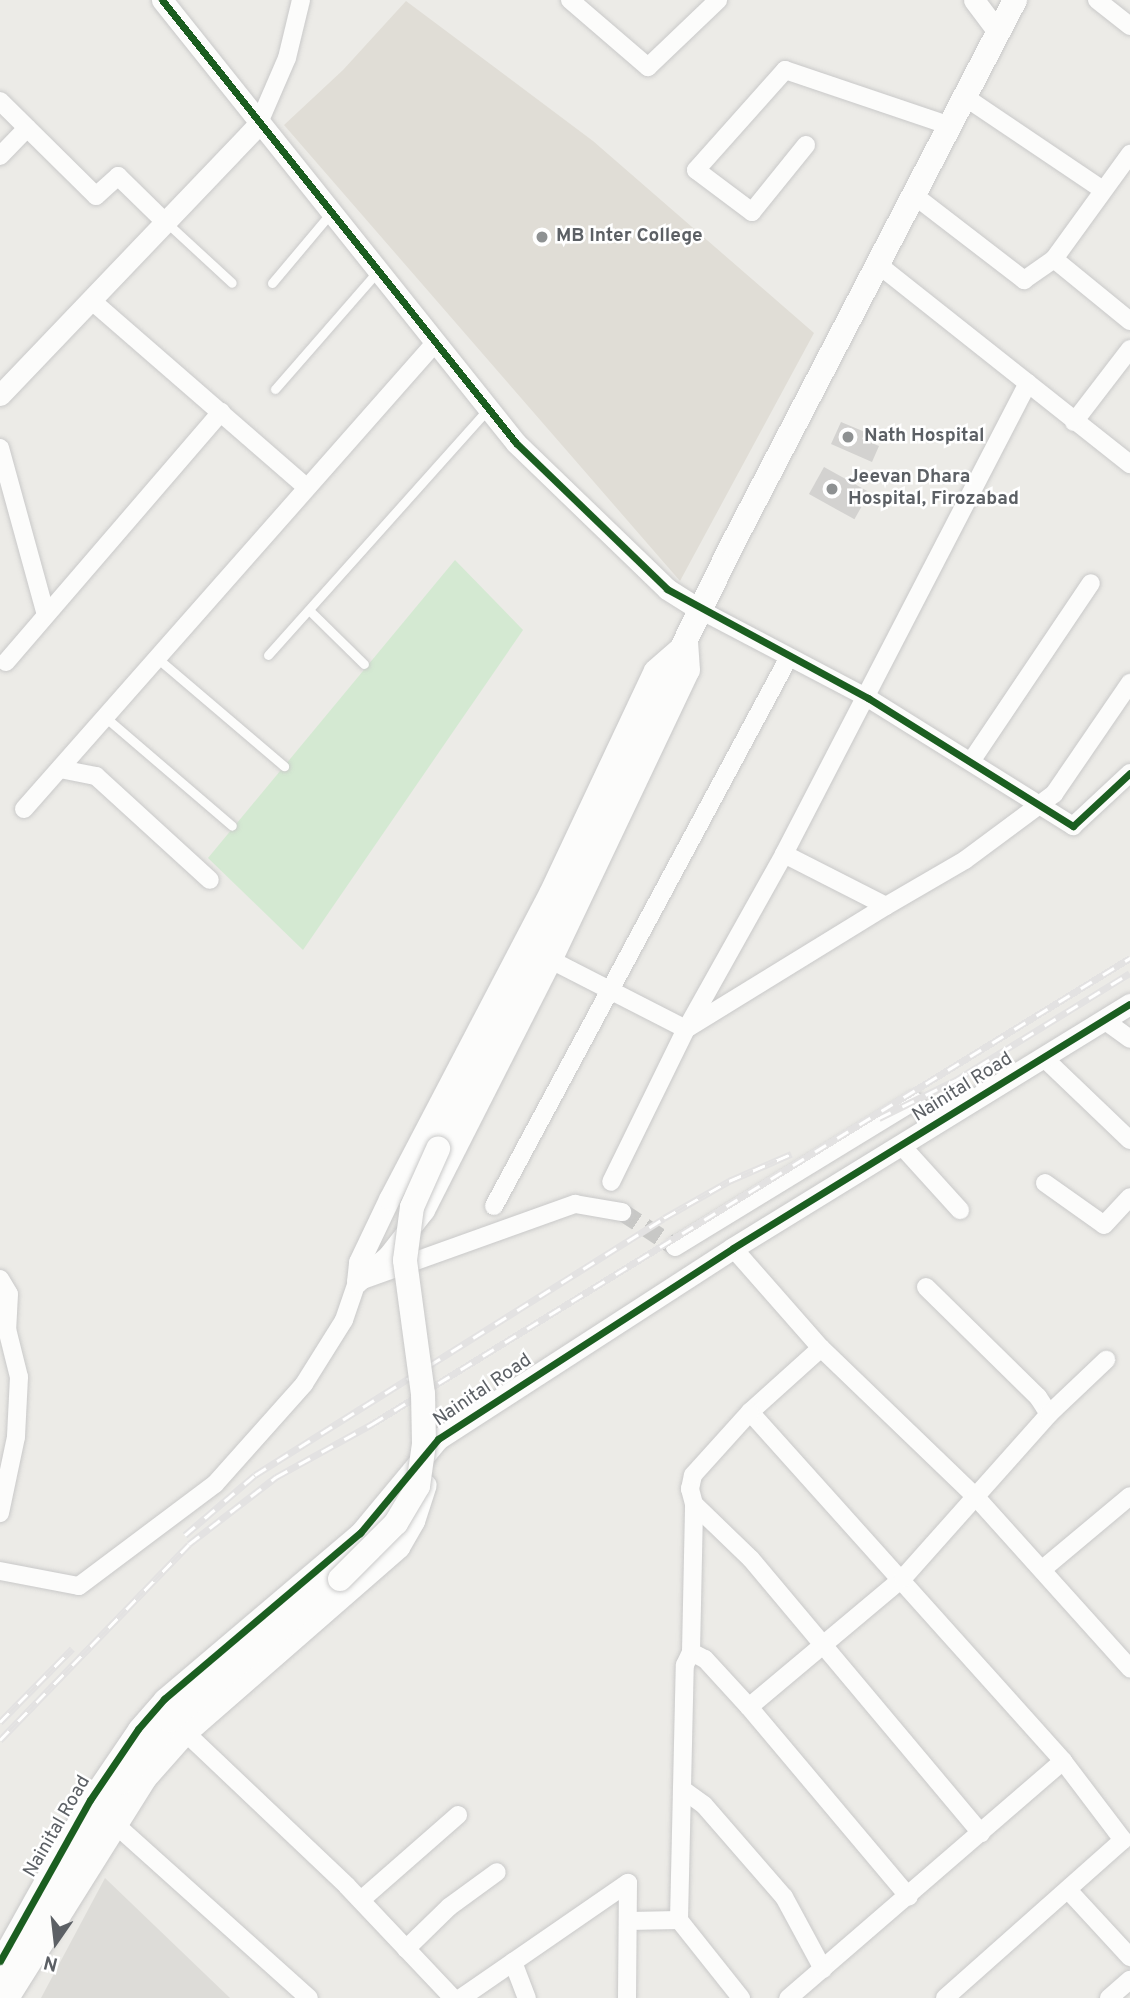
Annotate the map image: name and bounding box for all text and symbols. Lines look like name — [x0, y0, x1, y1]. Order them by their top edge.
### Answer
place label: MB Inter College — [556, 226, 703, 248]
marker: MB Inter College — [534, 229, 550, 245]
place label: Nath Hospital — [864, 426, 985, 448]
marker: Nath Hospital — [838, 427, 858, 447]
place label: Jeevan Dhara Hospital, Firozabad — [848, 467, 1019, 511]
marker: Jeevan Dhara Hospital, Firozabad — [822, 479, 842, 499]
street label: Nainital Road — [909, 1048, 1017, 1128]
street label: Nainital Road — [430, 1350, 536, 1432]
street label: Nainital Road — [20, 1772, 96, 1882]
north arrow — [21, 1907, 91, 1977]
text: N — [41, 1949, 60, 1976]

